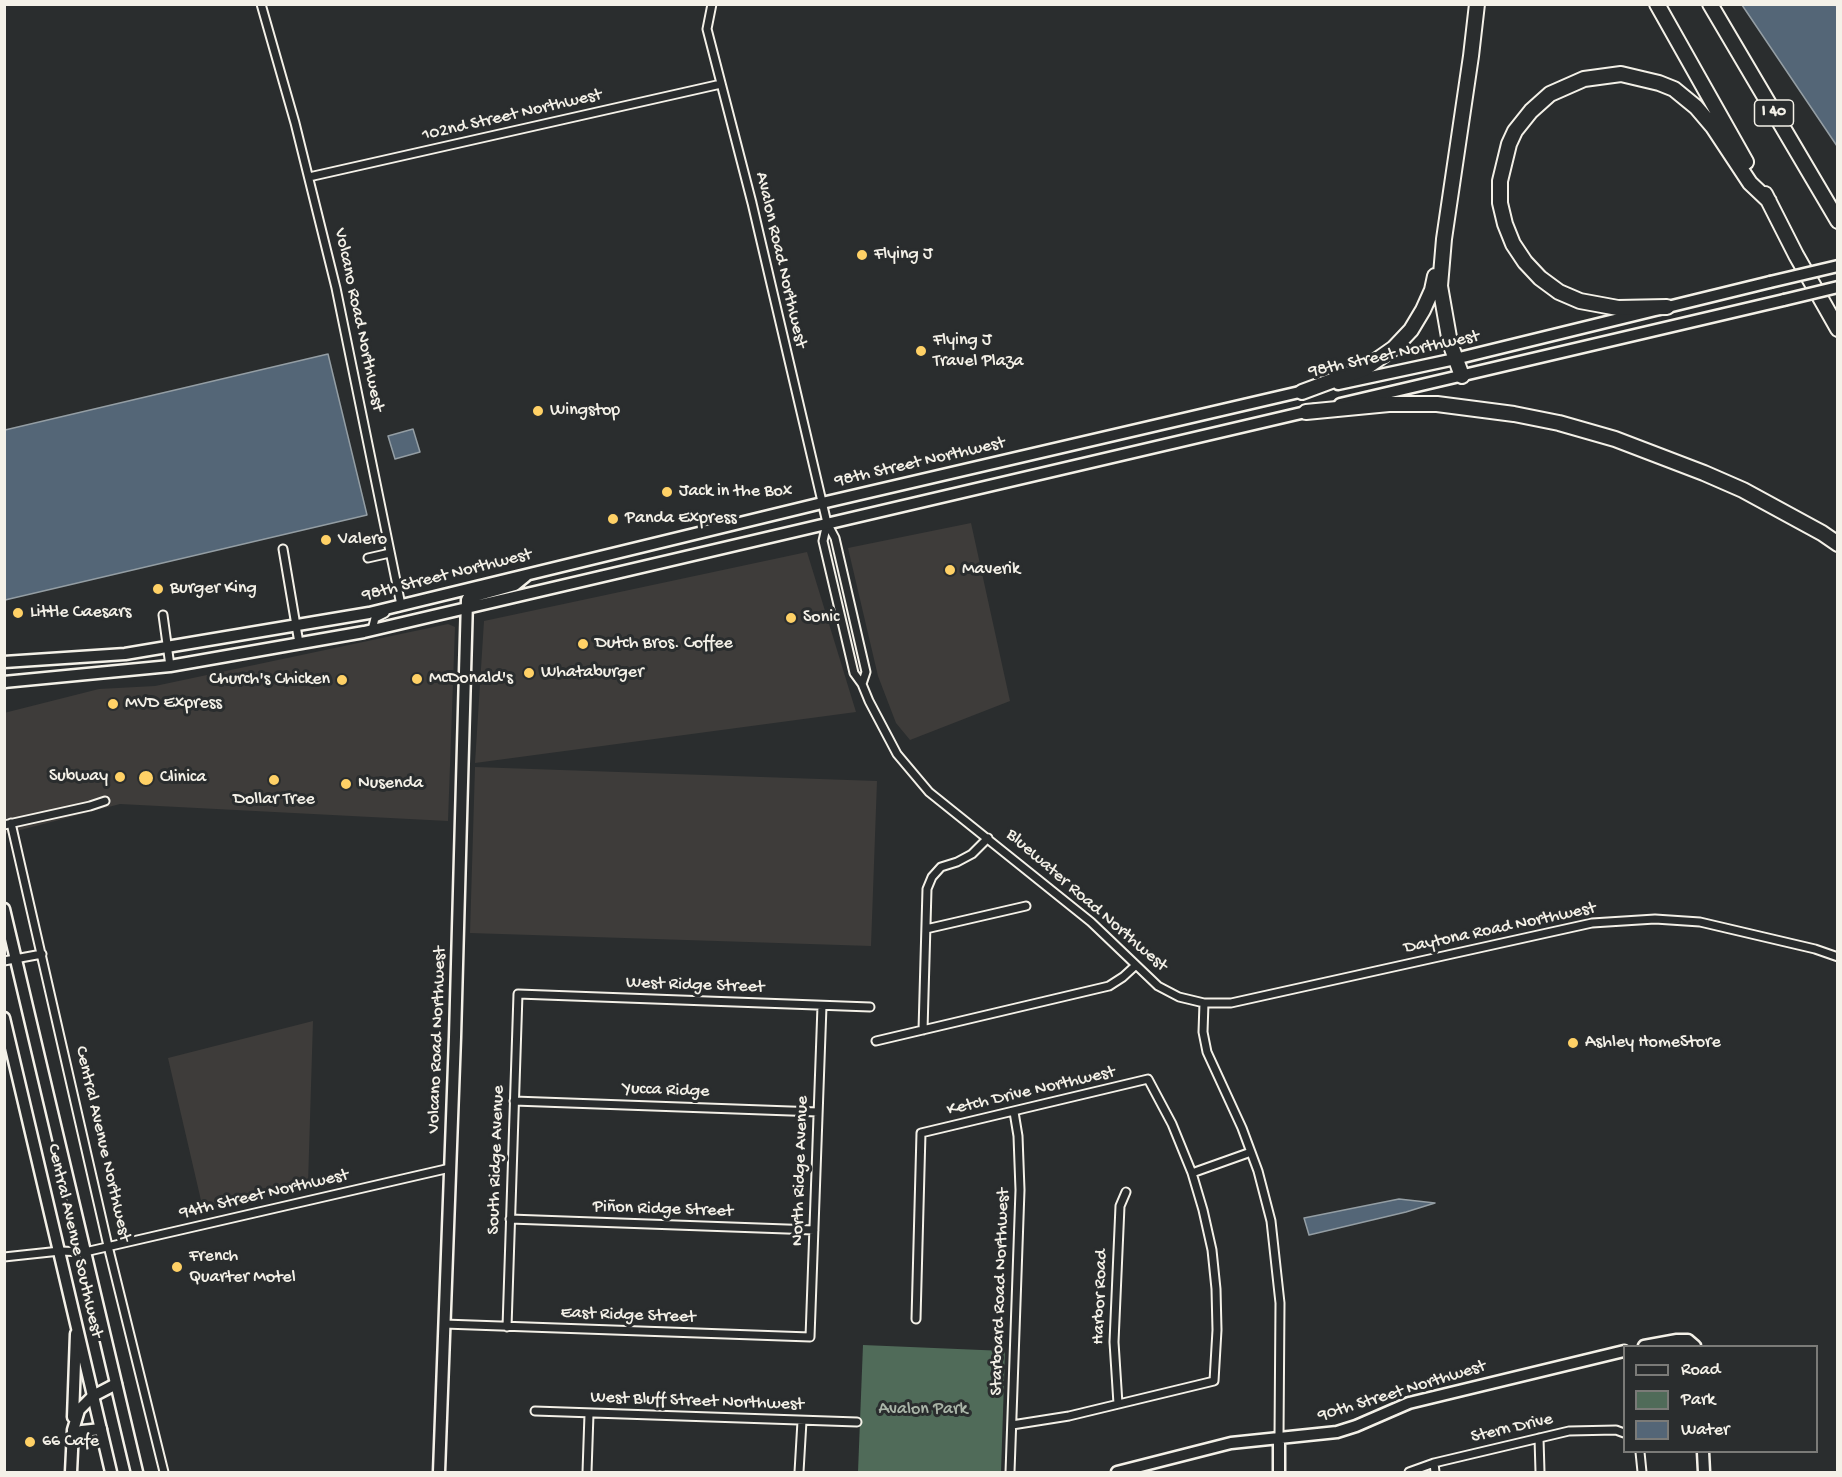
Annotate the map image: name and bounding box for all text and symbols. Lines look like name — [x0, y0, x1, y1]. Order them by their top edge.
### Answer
street label: 102nd Street Northwest — [420, 85, 604, 147]
road number: I 40 — [1754, 100, 1794, 126]
street label: Avalon Road Northwest — [749, 170, 811, 350]
street label: Volcano Road Northwest — [328, 226, 388, 414]
place label: Flying J — [874, 244, 933, 266]
marker: Flying J — [855, 248, 869, 262]
street label: 98th Street Northwest — [1307, 326, 1481, 384]
place label: Flying J Travel Plaza — [933, 330, 1024, 372]
marker: Flying J Travel Plaza — [914, 344, 928, 358]
place label: Wingstop — [550, 400, 620, 422]
marker: Wingstop — [531, 404, 545, 418]
street label: 98th Street Northwest — [833, 433, 1007, 493]
place label: Jack in the Box — [679, 481, 792, 503]
marker: Jack in the Box — [660, 485, 674, 499]
place label: Panda Express — [625, 508, 737, 530]
marker: Panda Express — [606, 512, 620, 526]
place label: Valero — [338, 529, 387, 551]
marker: Valero — [319, 533, 333, 547]
street label: 98th Street Northwest — [360, 544, 534, 608]
place label: Maverik — [962, 559, 1020, 581]
marker: Maverik — [943, 563, 957, 577]
place label: Burger King — [170, 578, 257, 600]
marker: Burger King — [151, 582, 165, 596]
place label: Little Caesars — [30, 602, 131, 624]
marker: Little Caesars — [11, 606, 25, 620]
place label: Sonic — [803, 607, 839, 629]
marker: Sonic — [784, 611, 798, 625]
place label: Dutch Bros. Coffee — [595, 633, 733, 655]
marker: Dutch Bros. Coffee — [576, 637, 590, 651]
place label: Whataburger — [541, 662, 644, 684]
marker: Whataburger — [522, 666, 536, 680]
place label: McDonald's — [429, 668, 513, 690]
place label: Church's Chicken — [209, 669, 330, 691]
marker: McDonald's — [410, 672, 424, 686]
marker: Church's Chicken — [335, 673, 349, 687]
place label: MVD Express — [125, 693, 222, 715]
marker: MVD Express — [106, 697, 120, 711]
place label: Subway — [49, 766, 108, 788]
place label: Clinica — [160, 767, 206, 789]
marker: Clinica — [137, 769, 155, 787]
marker: Subway — [113, 770, 127, 784]
marker: Dollar Tree — [267, 773, 281, 787]
place label: Nusenda — [358, 773, 423, 795]
marker: Nusenda — [339, 777, 353, 791]
place label: Dollar Tree — [233, 789, 315, 811]
street label: Bluewater Road Northwest — [1001, 825, 1171, 977]
street label: Daytona Road Northwest — [1402, 898, 1598, 960]
street label: Volcano Road Northwest — [424, 946, 452, 1134]
street label: West Ridge Street — [625, 973, 765, 999]
place label: Ashley HomeStore — [1585, 1032, 1721, 1054]
marker: Ashley HomeStore — [1566, 1036, 1580, 1050]
street label: Central Avenue Northwest — [69, 1044, 135, 1244]
street label: Ketch Drive Northwest — [945, 1062, 1117, 1122]
street label: Yucca Ridge — [622, 1079, 710, 1103]
street label: South Ridge Avenue — [484, 1085, 510, 1235]
street label: North Ridge Avenue — [788, 1095, 814, 1247]
street label: Central Avenue Southwest — [41, 1142, 107, 1340]
street label: 94th Street Northwest — [177, 1165, 351, 1225]
street label: Starboard Road Northwest — [987, 1188, 1015, 1396]
street label: Piñon Ridge Street — [593, 1197, 733, 1223]
place label: French Quarter Motel — [189, 1246, 296, 1288]
street label: Harbor Road — [1089, 1249, 1113, 1345]
marker: French Quarter Motel — [170, 1260, 184, 1274]
street label: East Ridge Street — [560, 1303, 696, 1329]
legend — [1623, 1345, 1818, 1453]
street label: 90th Street Northwest — [1315, 1356, 1489, 1428]
text: Road — [1681, 1360, 1720, 1381]
street label: West Bluff Street Northwest — [590, 1387, 804, 1417]
text: Park — [1681, 1390, 1715, 1411]
park label: Avalon Park — [879, 1399, 967, 1421]
street label: Stern Drive — [1469, 1409, 1555, 1449]
text: Water — [1681, 1420, 1729, 1441]
place label: 66 Cafe — [42, 1431, 99, 1453]
marker: 66 Cafe — [23, 1435, 37, 1449]

